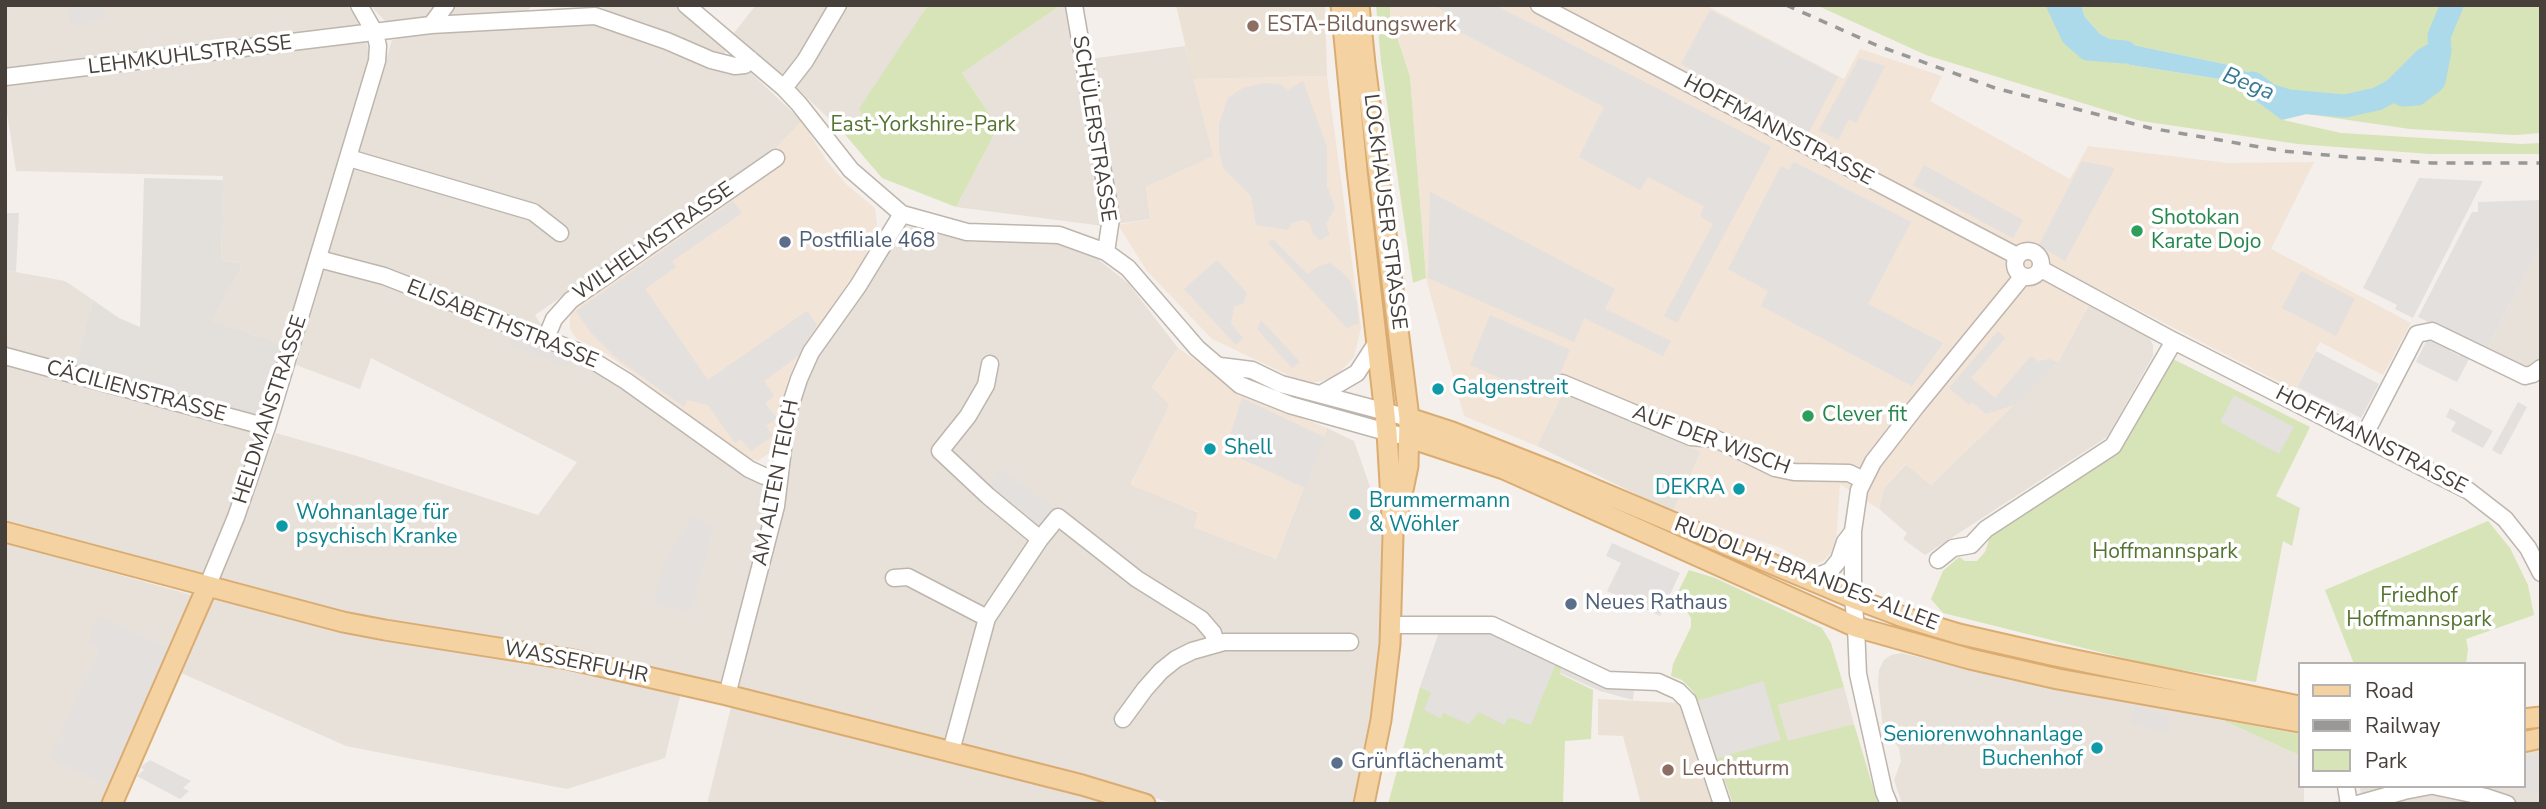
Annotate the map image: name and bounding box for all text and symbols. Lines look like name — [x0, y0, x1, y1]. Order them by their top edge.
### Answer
place label: ESTA-Bildungswerk — [1267, 13, 1457, 39]
marker: ESTA-Bildungswerk — [1245, 18, 1261, 34]
street label: LEHMKUHLSTRASSE — [87, 31, 293, 81]
street label: SCHÜLERSTRASSE — [1066, 34, 1120, 224]
water label: Bega — [2218, 62, 2278, 108]
street label: HOFFMANNSTRASSE — [1679, 70, 1877, 192]
street label: LOCKHAUSER STRASSE — [1357, 93, 1411, 331]
park label: East-Yorkshire-Park — [830, 113, 1016, 139]
street label: WILHELMSTRASSE — [569, 177, 739, 307]
place label: Shotokan Karate Dojo — [2151, 206, 2262, 256]
marker: Shotokan Karate Dojo — [2129, 223, 2145, 239]
place label: Postfiliale 468 — [799, 229, 935, 255]
marker: Postfiliale 468 — [777, 234, 793, 250]
street label: ELISABETHSTRASSE — [403, 275, 601, 375]
street label: HELDMANSTRASSE — [229, 313, 313, 507]
street label: CÄCILIENSTRASSE — [43, 356, 229, 428]
place label: Galgenstreit — [1452, 376, 1568, 402]
marker: Galgenstreit — [1430, 381, 1446, 397]
street label: HOFFMANNSTRASSE — [2271, 382, 2471, 500]
street label: AM ALTEN TEICH — [749, 398, 805, 568]
street label: AUF DER WISCH — [1629, 401, 1793, 481]
place label: Clever fit — [1822, 403, 1907, 429]
marker: Clever fit — [1800, 408, 1816, 424]
place label: Shell — [1224, 436, 1272, 462]
marker: Shell — [1202, 441, 1218, 457]
place label: DEKRA — [1655, 476, 1725, 502]
marker: DEKRA — [1731, 481, 1747, 497]
place label: Brummermann & Wöhler — [1369, 489, 1510, 539]
place label: Wohnanlage für psychisch Kranke — [296, 501, 457, 551]
marker: Brummermann & Wöhler — [1347, 506, 1363, 522]
street label: RUDOLPH-BRANDES-ALLEE — [1670, 513, 1942, 637]
marker: Wohnanlage für psychisch Kranke — [274, 518, 290, 534]
park label: Hoffmannspark — [2092, 540, 2238, 566]
park label: Friedhof Hoffmannspark — [2346, 584, 2492, 634]
place label: Neues Rathaus — [1585, 591, 1728, 617]
marker: Neues Rathaus — [1563, 596, 1579, 612]
street label: WASSERFUHR — [502, 637, 650, 689]
legend — [2298, 662, 2525, 788]
text: Road — [2365, 677, 2414, 705]
text: Railway — [2365, 712, 2440, 740]
place label: Seniorenwohnanlage Buchenhof — [1883, 723, 2083, 773]
marker: Seniorenwohnanlage Buchenhof — [2089, 740, 2105, 756]
text: Park — [2365, 747, 2407, 775]
place label: Grünflächenamt — [1351, 750, 1503, 776]
marker: Grünflächenamt — [1329, 755, 1345, 771]
place label: Leuchtturm — [1682, 757, 1790, 783]
marker: Leuchtturm — [1660, 762, 1676, 778]

